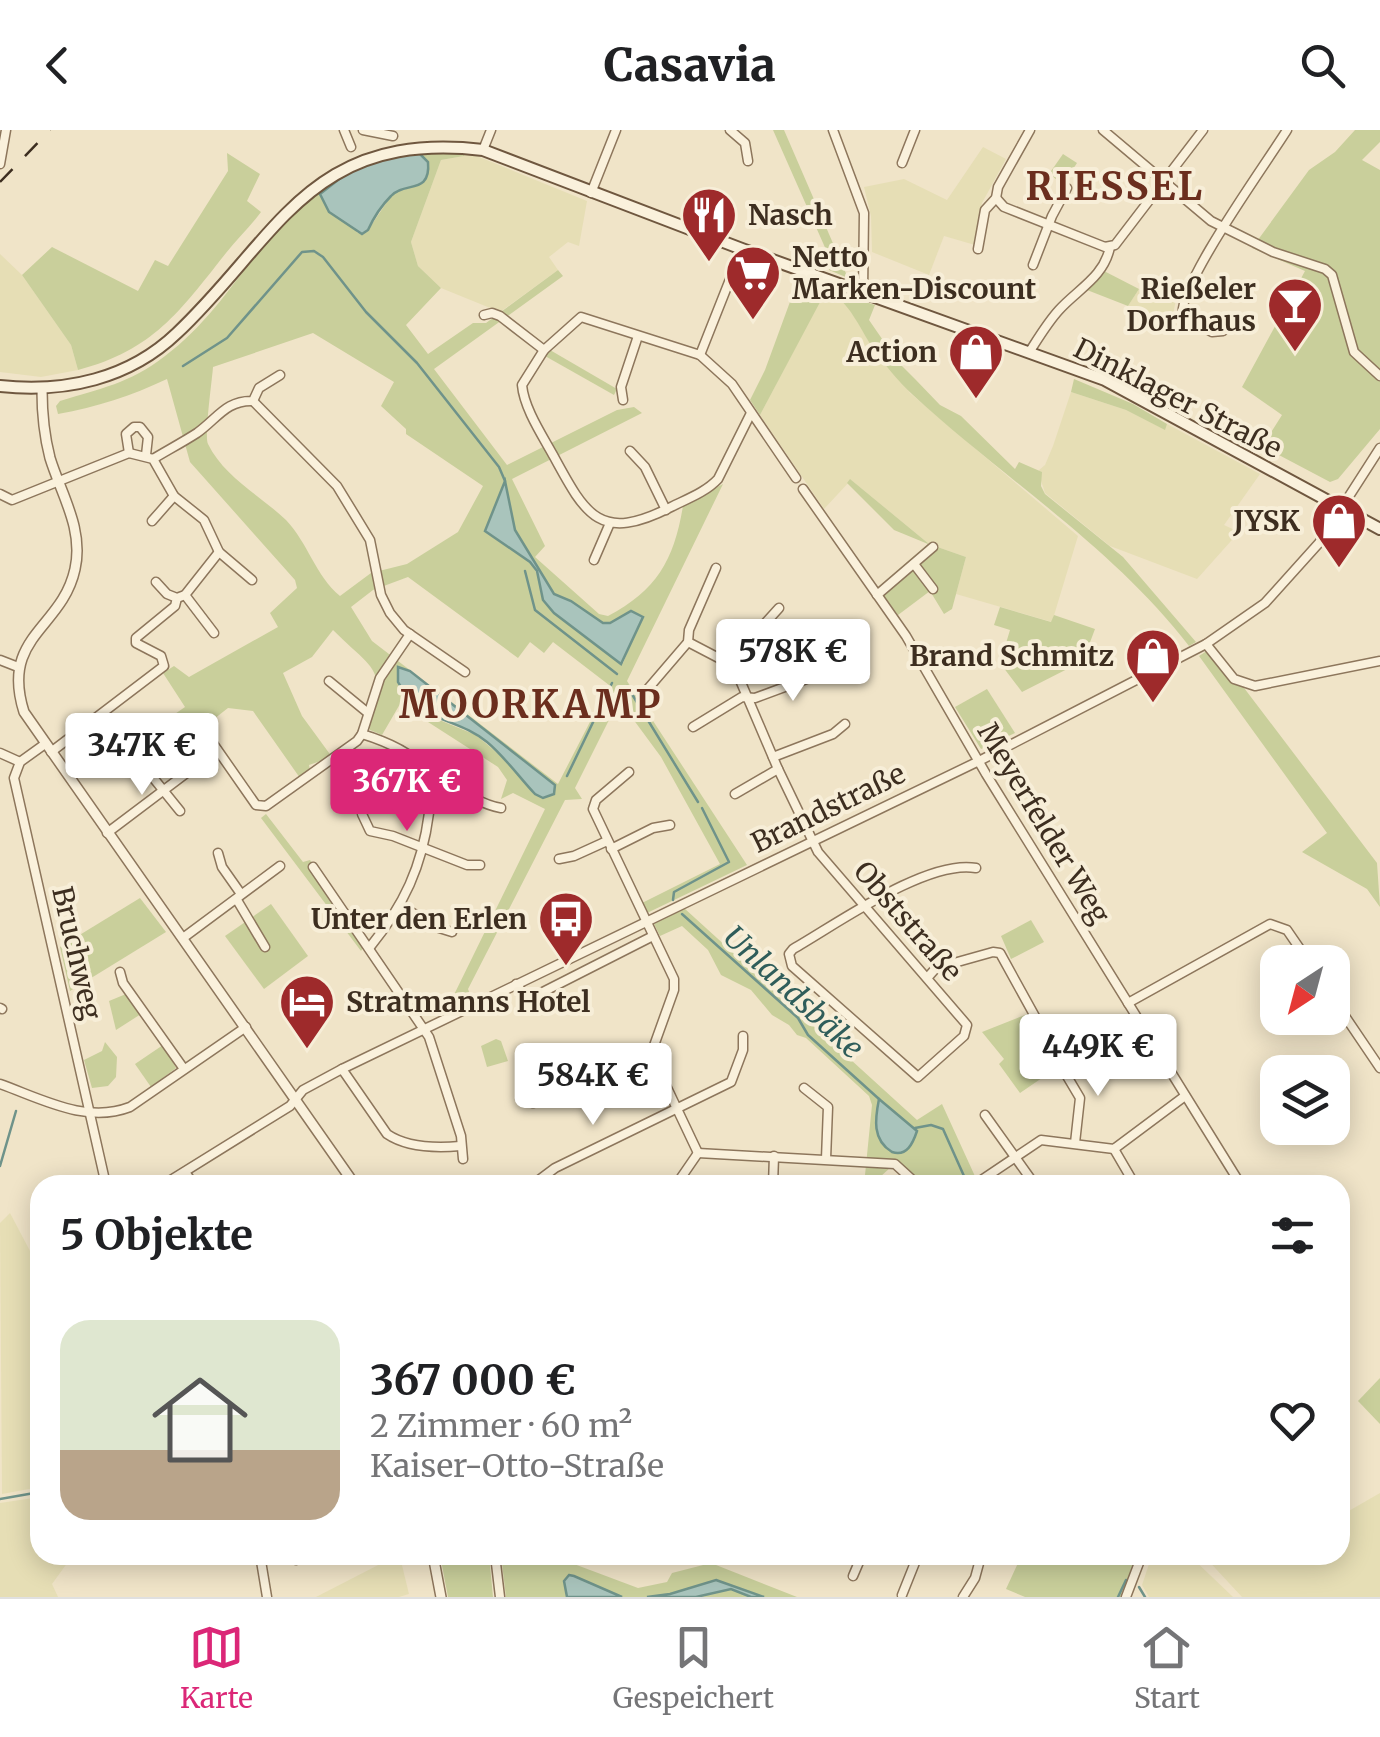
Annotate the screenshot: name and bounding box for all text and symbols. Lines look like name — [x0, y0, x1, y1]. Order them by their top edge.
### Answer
text: Casavia — [604, 37, 776, 93]
icon: back — [30, 38, 85, 93]
icon: search — [1295, 38, 1350, 93]
district label: RIESSEL — [1025, 163, 1205, 210]
restaurant icon: Nasch — [679, 185, 739, 264]
place label: Nasch — [748, 197, 833, 233]
place label: Netto Marken-Discount — [792, 239, 1036, 307]
supermarket icon: Netto Marken-Discount — [723, 243, 783, 322]
place label: Rießeler Dorfhaus — [1126, 271, 1256, 339]
bar icon: Rießeler Dorfhaus — [1265, 275, 1325, 354]
shop icon: Action — [946, 322, 1006, 401]
street label: Dinklager Straße — [1068, 330, 1288, 466]
place label: Action — [845, 334, 937, 370]
shop icon: JYSK — [1309, 491, 1369, 570]
place label: JYSK — [1232, 503, 1300, 539]
pin: 578K € — [712, 619, 874, 704]
shop icon: Brand Schmitz — [1123, 626, 1183, 705]
text: 578K € — [738, 631, 848, 671]
place label: Brand Schmitz — [909, 638, 1114, 674]
district label: MOORKAMP — [399, 681, 663, 728]
pin: 347K € — [61, 713, 223, 798]
street label: Meyerfelder Weg — [970, 716, 1118, 930]
text: 347K € — [87, 725, 197, 765]
pin: 367K € — [326, 749, 488, 834]
street label: Brandstraße — [745, 755, 911, 861]
text: 367K € — [352, 761, 462, 801]
street label: Obststraße — [846, 854, 970, 988]
street label: Bruchweg — [44, 883, 110, 1023]
bus stop icon: Unter den Erlen — [536, 889, 596, 968]
place label: Unter den Erlen — [311, 901, 527, 937]
water label: Unlandsbäke — [716, 918, 872, 1066]
north arrow — [1260, 945, 1350, 1035]
map controls — [1260, 945, 1350, 1145]
hotel icon: Stratmanns Hotel — [277, 972, 337, 1051]
place label: Stratmanns Hotel — [346, 984, 590, 1020]
pin: 449K € — [1017, 1014, 1179, 1099]
text: 449K € — [1042, 1026, 1154, 1066]
pin: 584K € — [512, 1043, 674, 1128]
text: 584K € — [537, 1055, 649, 1095]
button: layers — [1260, 1055, 1350, 1145]
icon: filters — [1265, 1208, 1320, 1263]
text: 5 Objekte — [60, 1209, 253, 1261]
text: 367 000 € — [370, 1354, 576, 1406]
icon: home — [140, 1360, 260, 1480]
icon: heart — [1265, 1393, 1320, 1448]
text: 2 Zimmer · 60 m² — [370, 1406, 632, 1446]
text: Kaiser-Otto-Straße — [370, 1446, 664, 1486]
tab: Karte — [180, 1620, 253, 1716]
tab: Gespeichert — [613, 1620, 774, 1716]
tab: Start — [1134, 1620, 1200, 1716]

